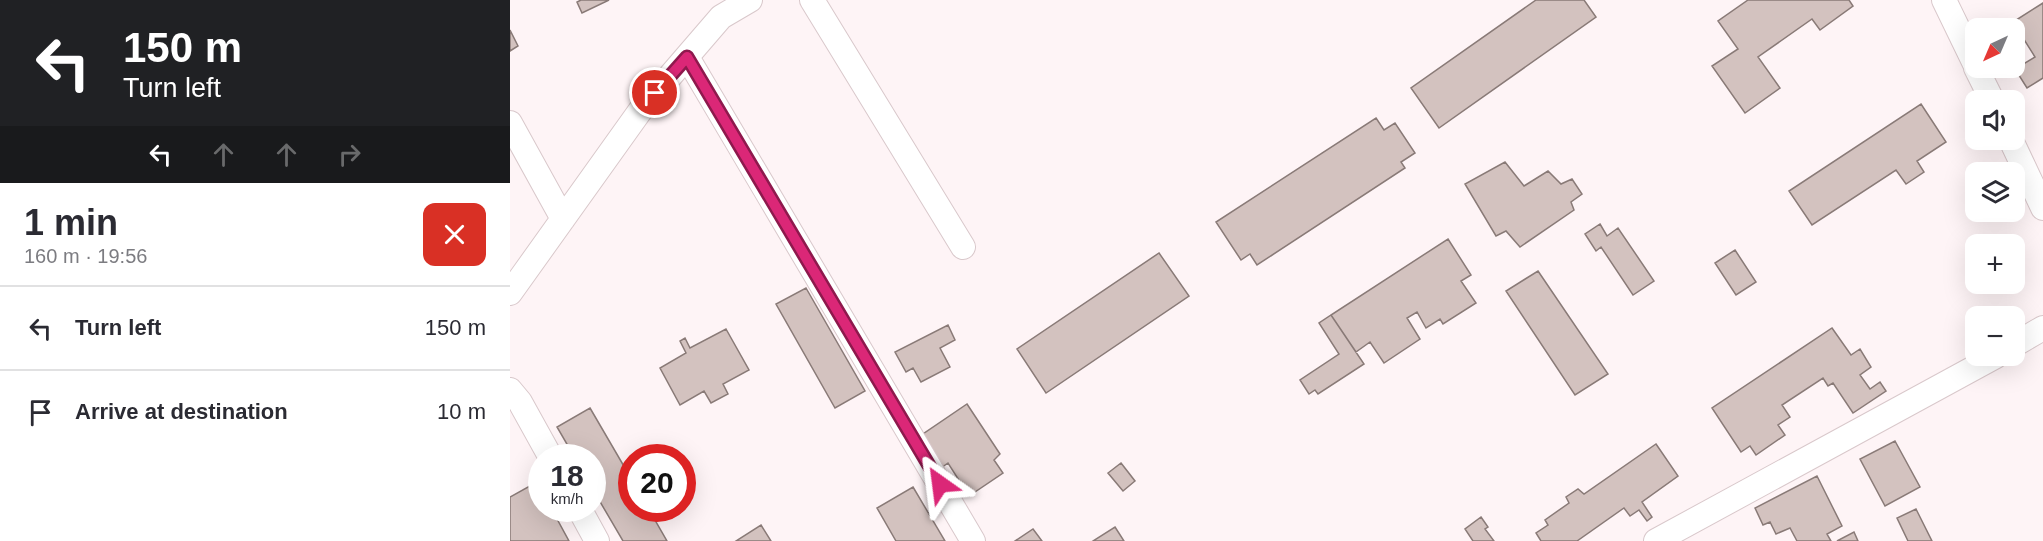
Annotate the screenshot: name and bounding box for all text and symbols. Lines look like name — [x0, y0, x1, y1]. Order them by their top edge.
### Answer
north arrow — [1965, 18, 2025, 78]
map controls — [1965, 18, 2025, 366]
icon: left — [24, 24, 102, 102]
text: 150 m — [123, 24, 242, 71]
pin — [629, 67, 680, 118]
text: Turn left — [123, 73, 221, 103]
icon: arrive — [638, 76, 671, 109]
button: sound — [1965, 90, 2025, 150]
icon: left — [144, 138, 177, 171]
icon: ahead — [207, 138, 240, 171]
icon: ahead — [270, 138, 303, 171]
icon: right — [333, 138, 366, 171]
button: layers — [1965, 162, 2025, 222]
text: 1 min — [24, 202, 118, 243]
button: close — [423, 203, 486, 266]
button: + — [1965, 234, 2025, 294]
text: 160 m · 19:56 — [24, 245, 147, 267]
button: − — [1965, 306, 2025, 366]
icon: left — [24, 312, 57, 345]
text: Turn left — [75, 315, 161, 340]
text: 150 m — [425, 315, 486, 340]
icon: arrive — [24, 396, 57, 429]
text: Arrive at destination — [75, 399, 288, 424]
text: 10 m — [437, 399, 486, 424]
speed limit sign: 20 — [618, 444, 696, 522]
position arrow — [908, 452, 972, 516]
text: 18 — [550, 459, 584, 492]
text: km/h — [551, 490, 583, 507]

